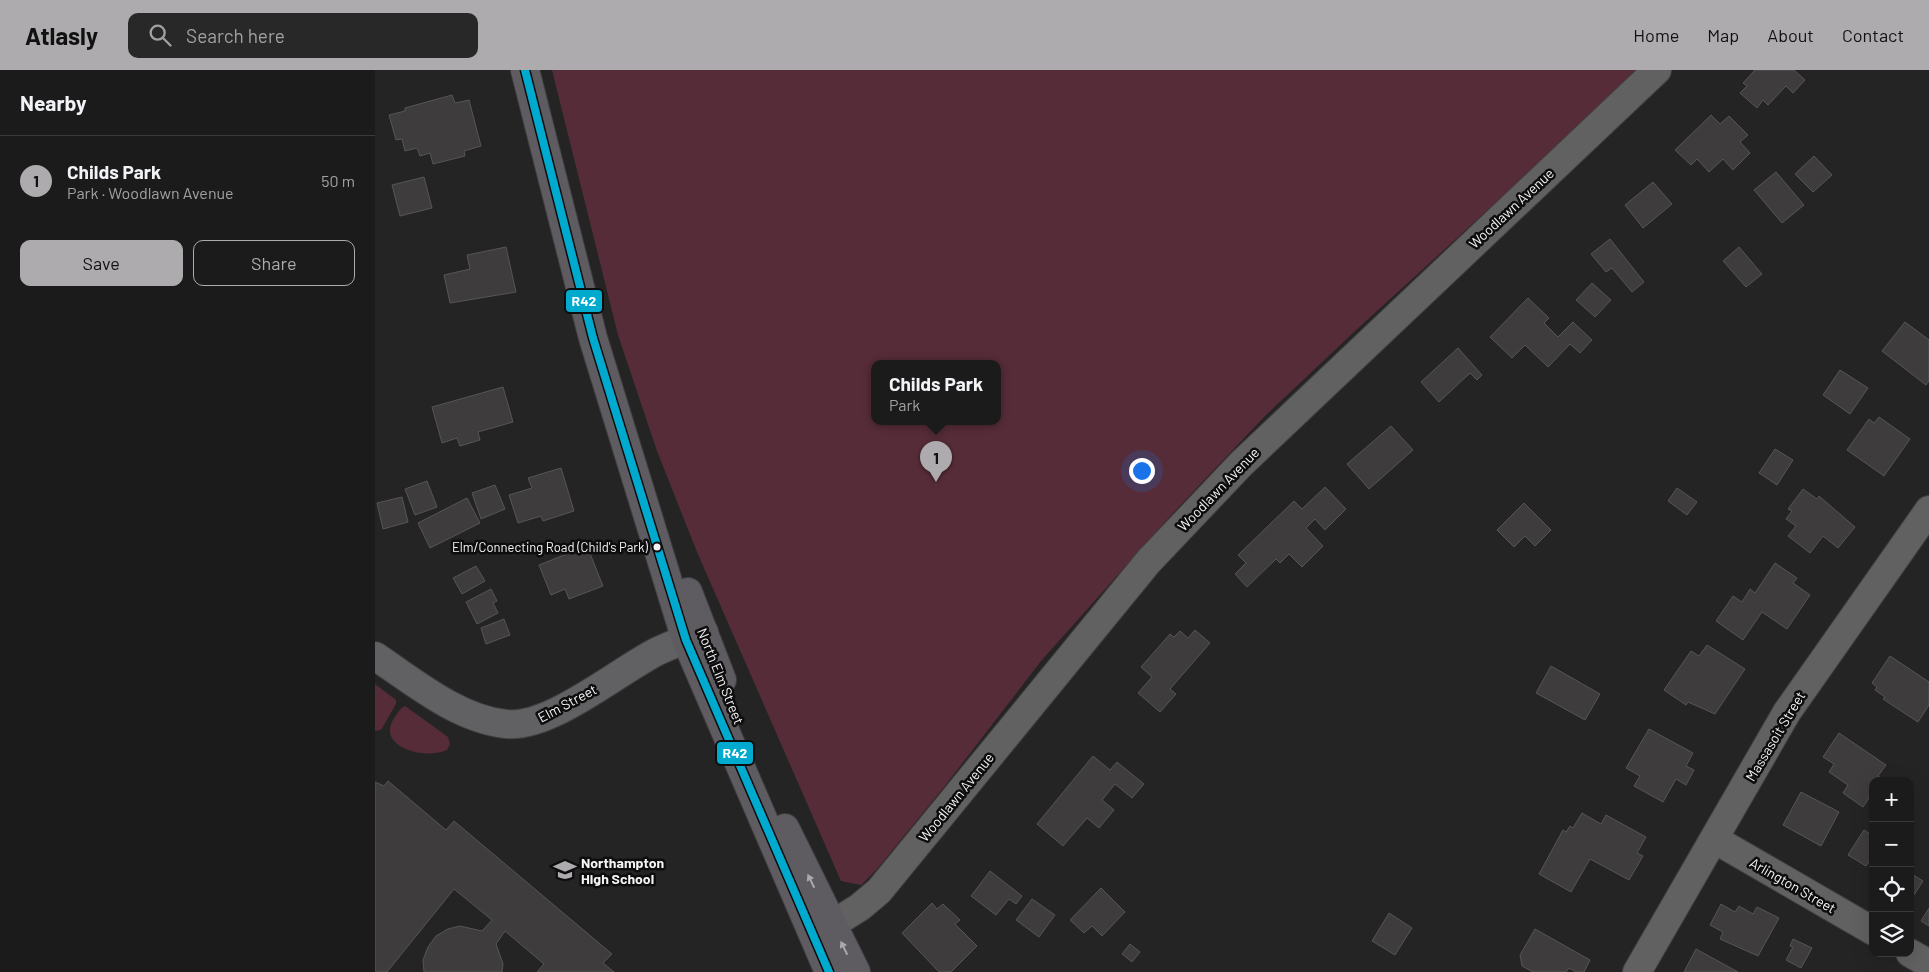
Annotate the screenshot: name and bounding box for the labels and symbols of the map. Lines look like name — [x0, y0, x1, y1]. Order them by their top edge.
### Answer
street label: Woodlawn Avenue — [1465, 164, 1557, 252]
line badge: R42 — [565, 289, 603, 313]
text: R42 — [572, 292, 597, 309]
pin: 1 — [920, 441, 952, 482]
street label: Woodlawn Avenue — [1174, 444, 1262, 534]
your location — [1129, 458, 1155, 484]
place label: Elm/Connecting Road (Child's Park) — [452, 539, 649, 555]
marker: Elm/Connecting Road (Child's Park) — [652, 542, 662, 552]
street label: North Elm Street — [694, 625, 748, 727]
street label: Elm Street — [535, 680, 599, 726]
street label: Massasoit Street — [1742, 688, 1808, 784]
line badge: R42 — [716, 741, 754, 765]
text: R42 — [723, 744, 748, 761]
street label: Woodlawn Avenue — [915, 749, 997, 845]
place label: Northampton High School — [581, 854, 664, 887]
street label: Arlington Street — [1747, 854, 1839, 916]
school or university icon: Northampton High School — [552, 857, 578, 883]
one-way arrow — [807, 874, 815, 888]
one-way arrow — [840, 941, 848, 955]

